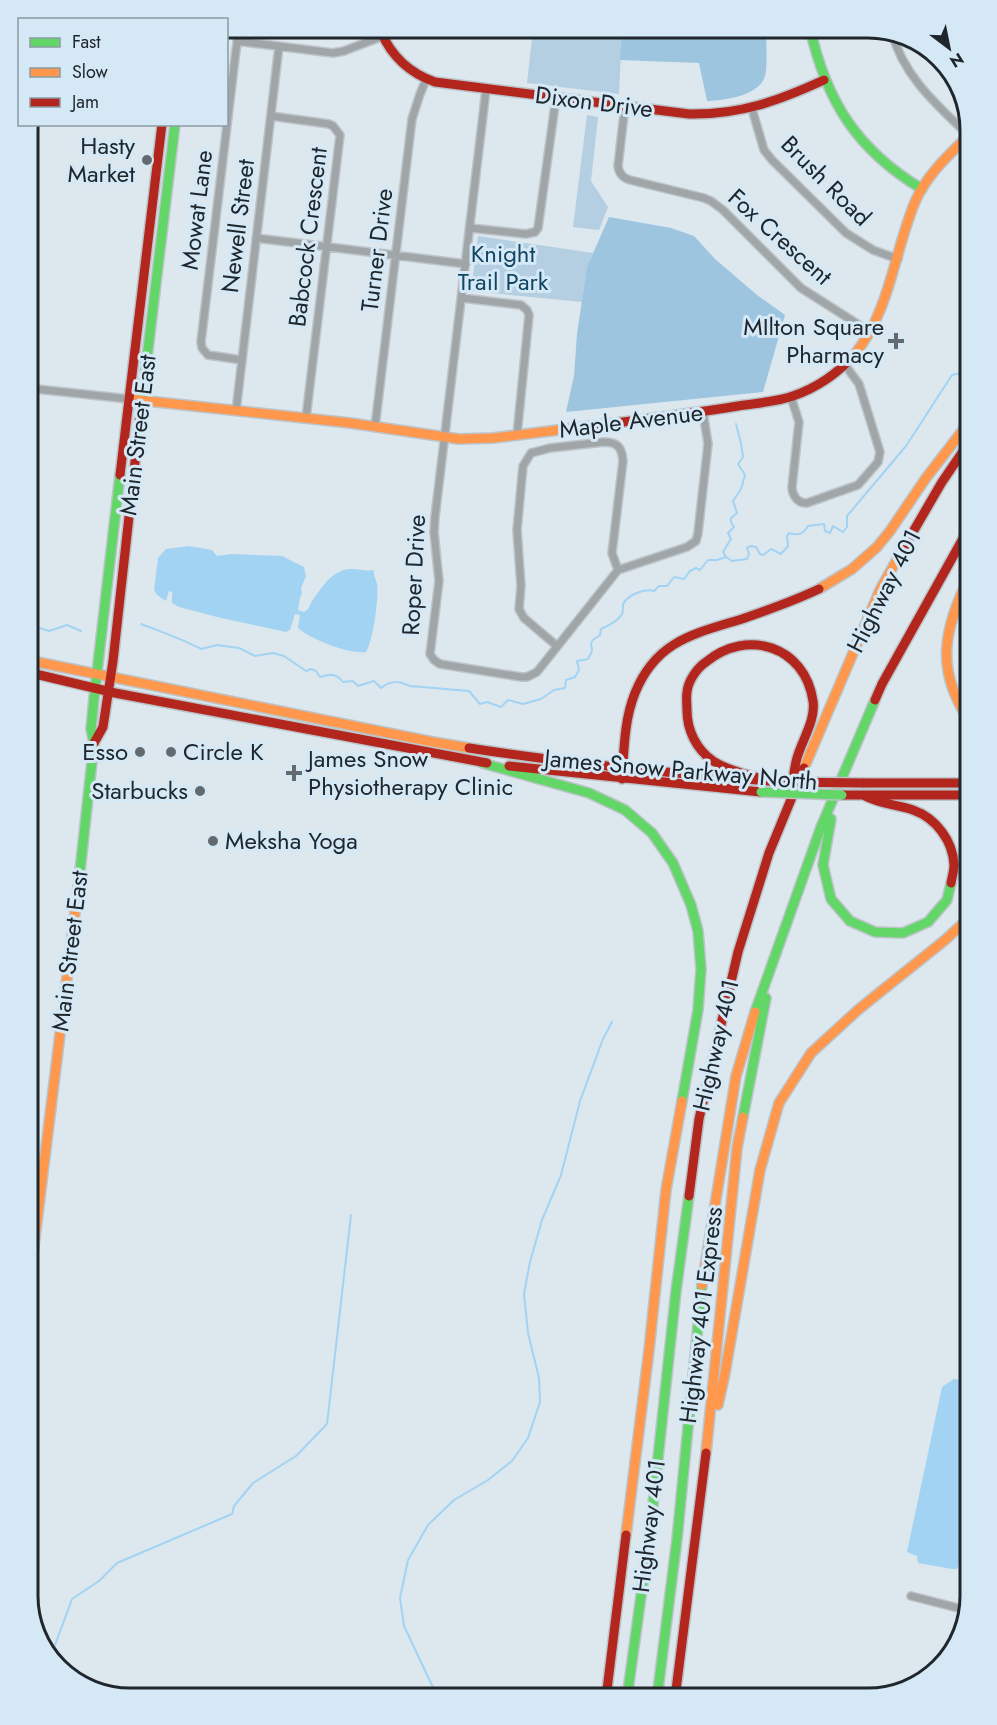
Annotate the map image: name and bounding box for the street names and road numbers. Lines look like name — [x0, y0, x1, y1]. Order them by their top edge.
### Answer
street label: Dixon Drive — [533, 77, 655, 126]
street label: Brush Road — [773, 127, 880, 234]
street label: Babcock Crescent — [279, 145, 336, 329]
street label: Mowat Lane — [172, 148, 221, 272]
street label: Newell Street — [212, 157, 263, 295]
street label: Fox Crescent — [720, 180, 840, 293]
street label: Turner Drive — [352, 186, 401, 314]
street label: Main Street East — [110, 352, 165, 517]
street label: Maple Avenue — [557, 394, 705, 447]
street label: Roper Drive — [393, 513, 434, 636]
street label: Highway 401 — [837, 523, 930, 659]
street label: James Snow Parkway North — [540, 740, 819, 799]
street label: Main Street East — [42, 868, 97, 1033]
street label: Highway 401 — [683, 976, 748, 1114]
street label: Highway 401 Express — [670, 1205, 731, 1425]
street label: Highway 401 — [623, 1457, 674, 1595]

